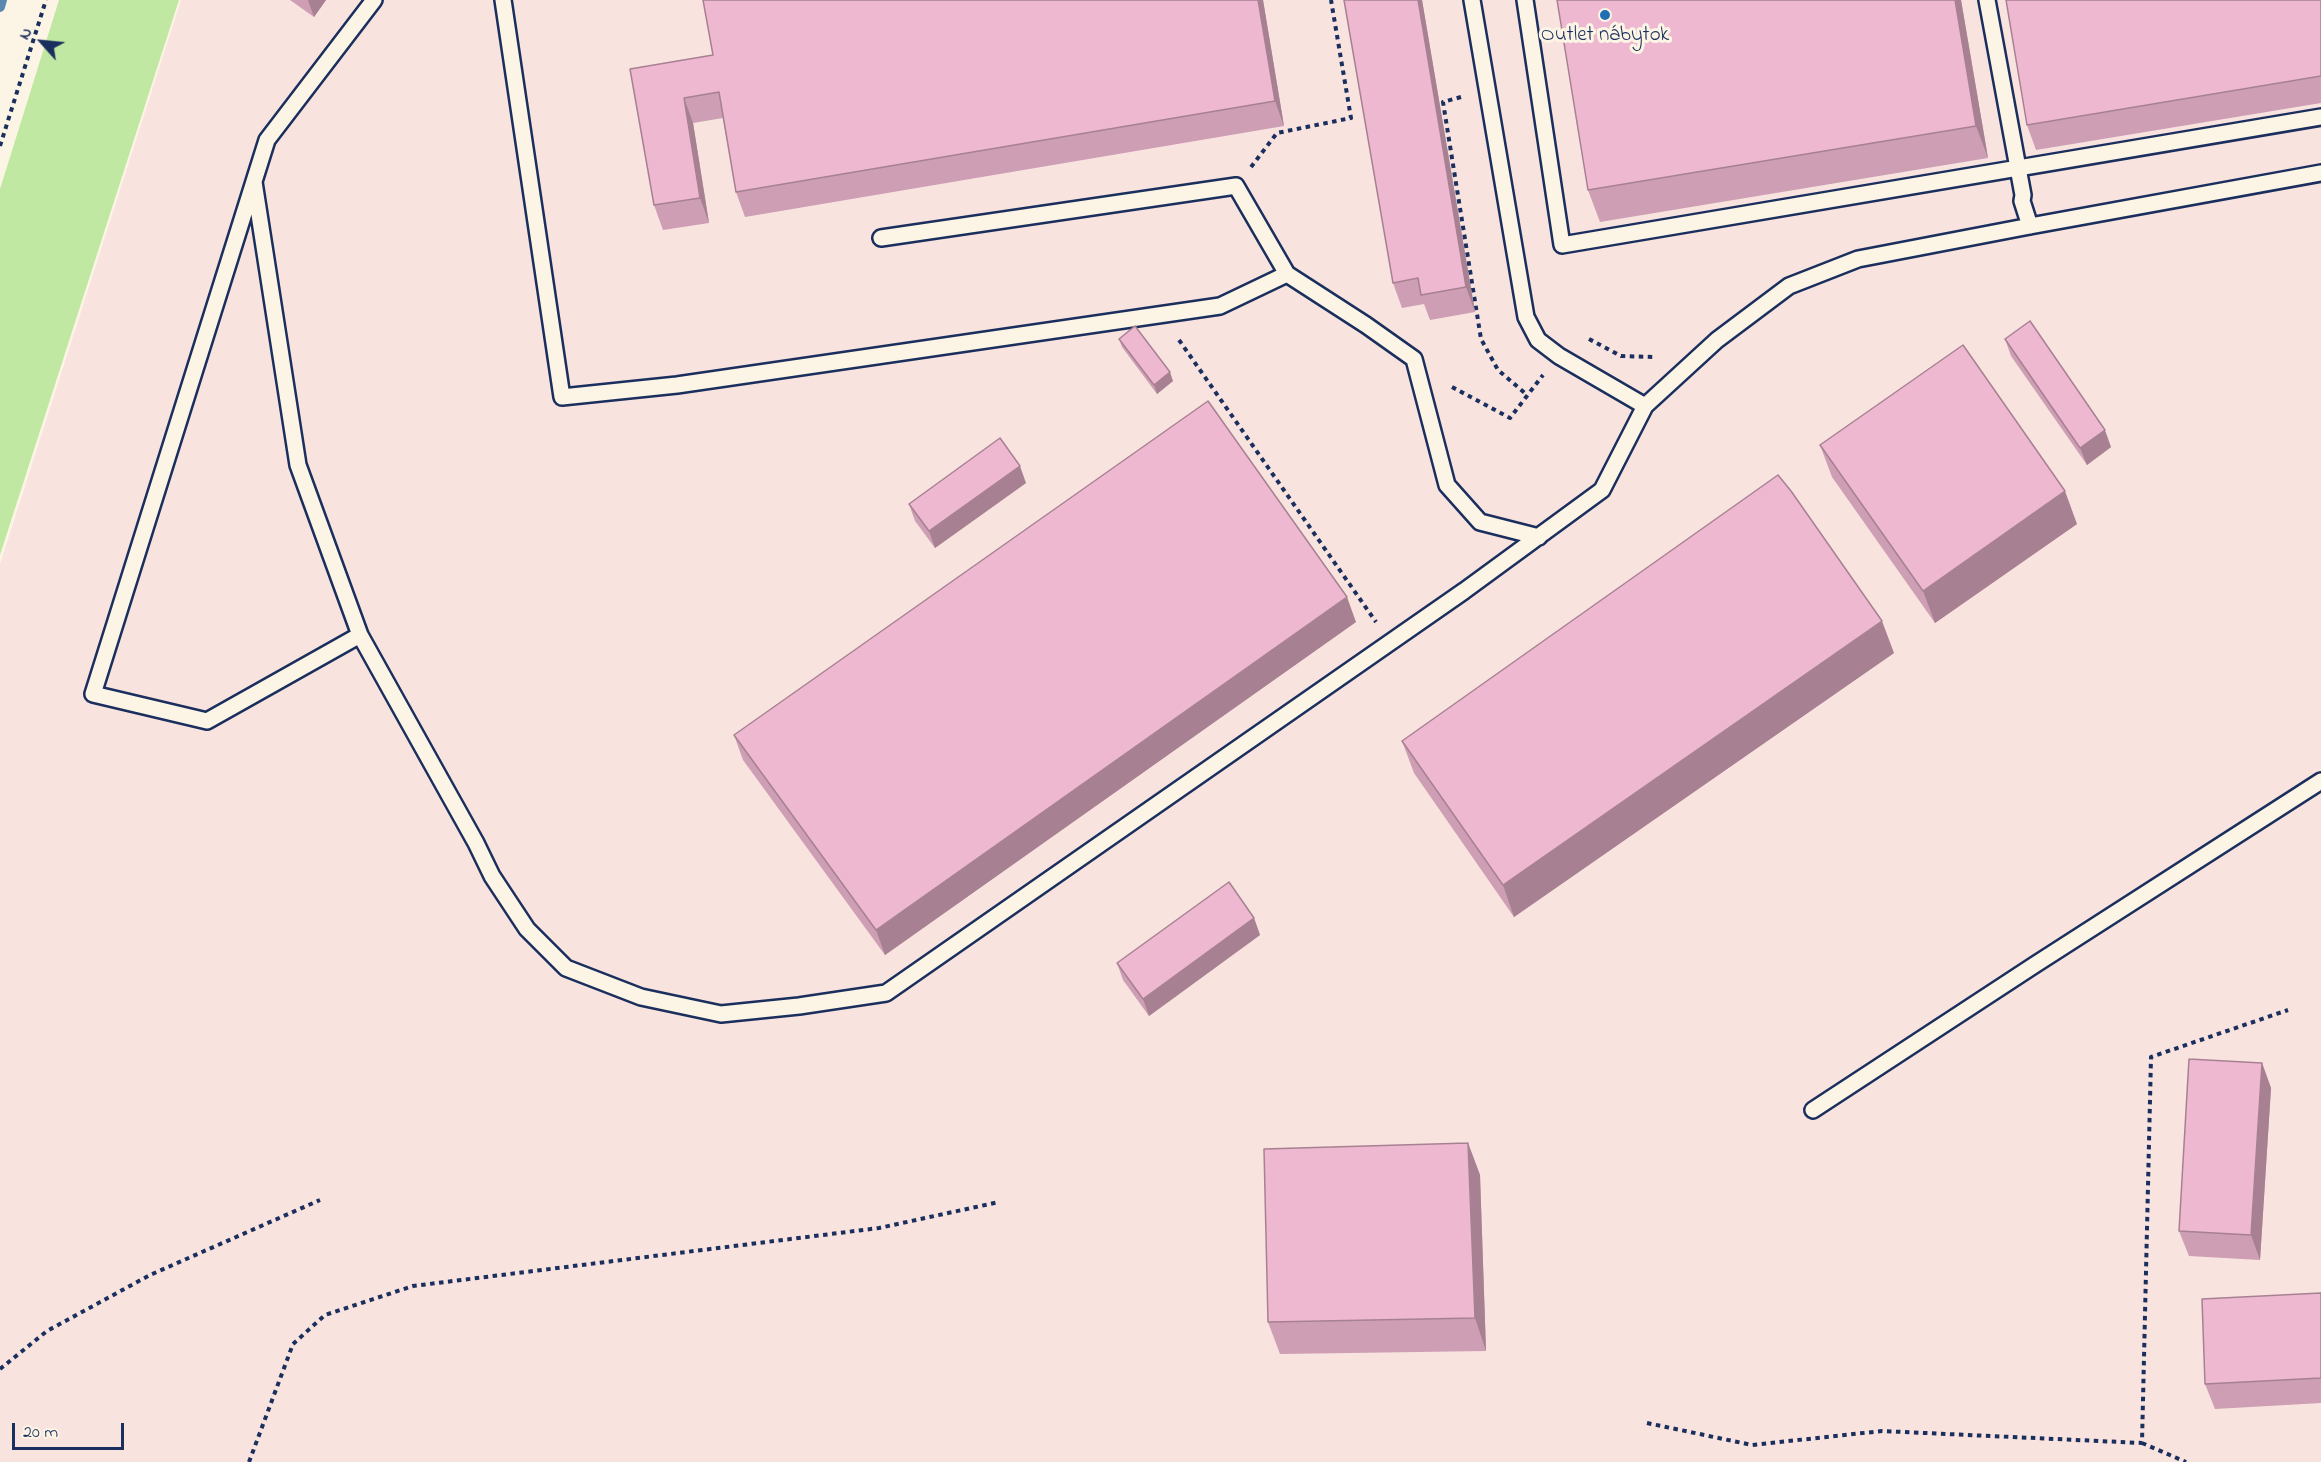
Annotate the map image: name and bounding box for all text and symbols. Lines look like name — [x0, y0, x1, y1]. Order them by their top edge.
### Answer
marker: Outlet nábytok — [1598, 8, 1612, 22]
north arrow — [12, 12, 72, 72]
text: N — [13, 24, 39, 44]
place label: Outlet nábytok — [1541, 24, 1669, 50]
scale bar — [15, 1411, 128, 1449]
text: 20 m — [23, 1420, 58, 1446]

